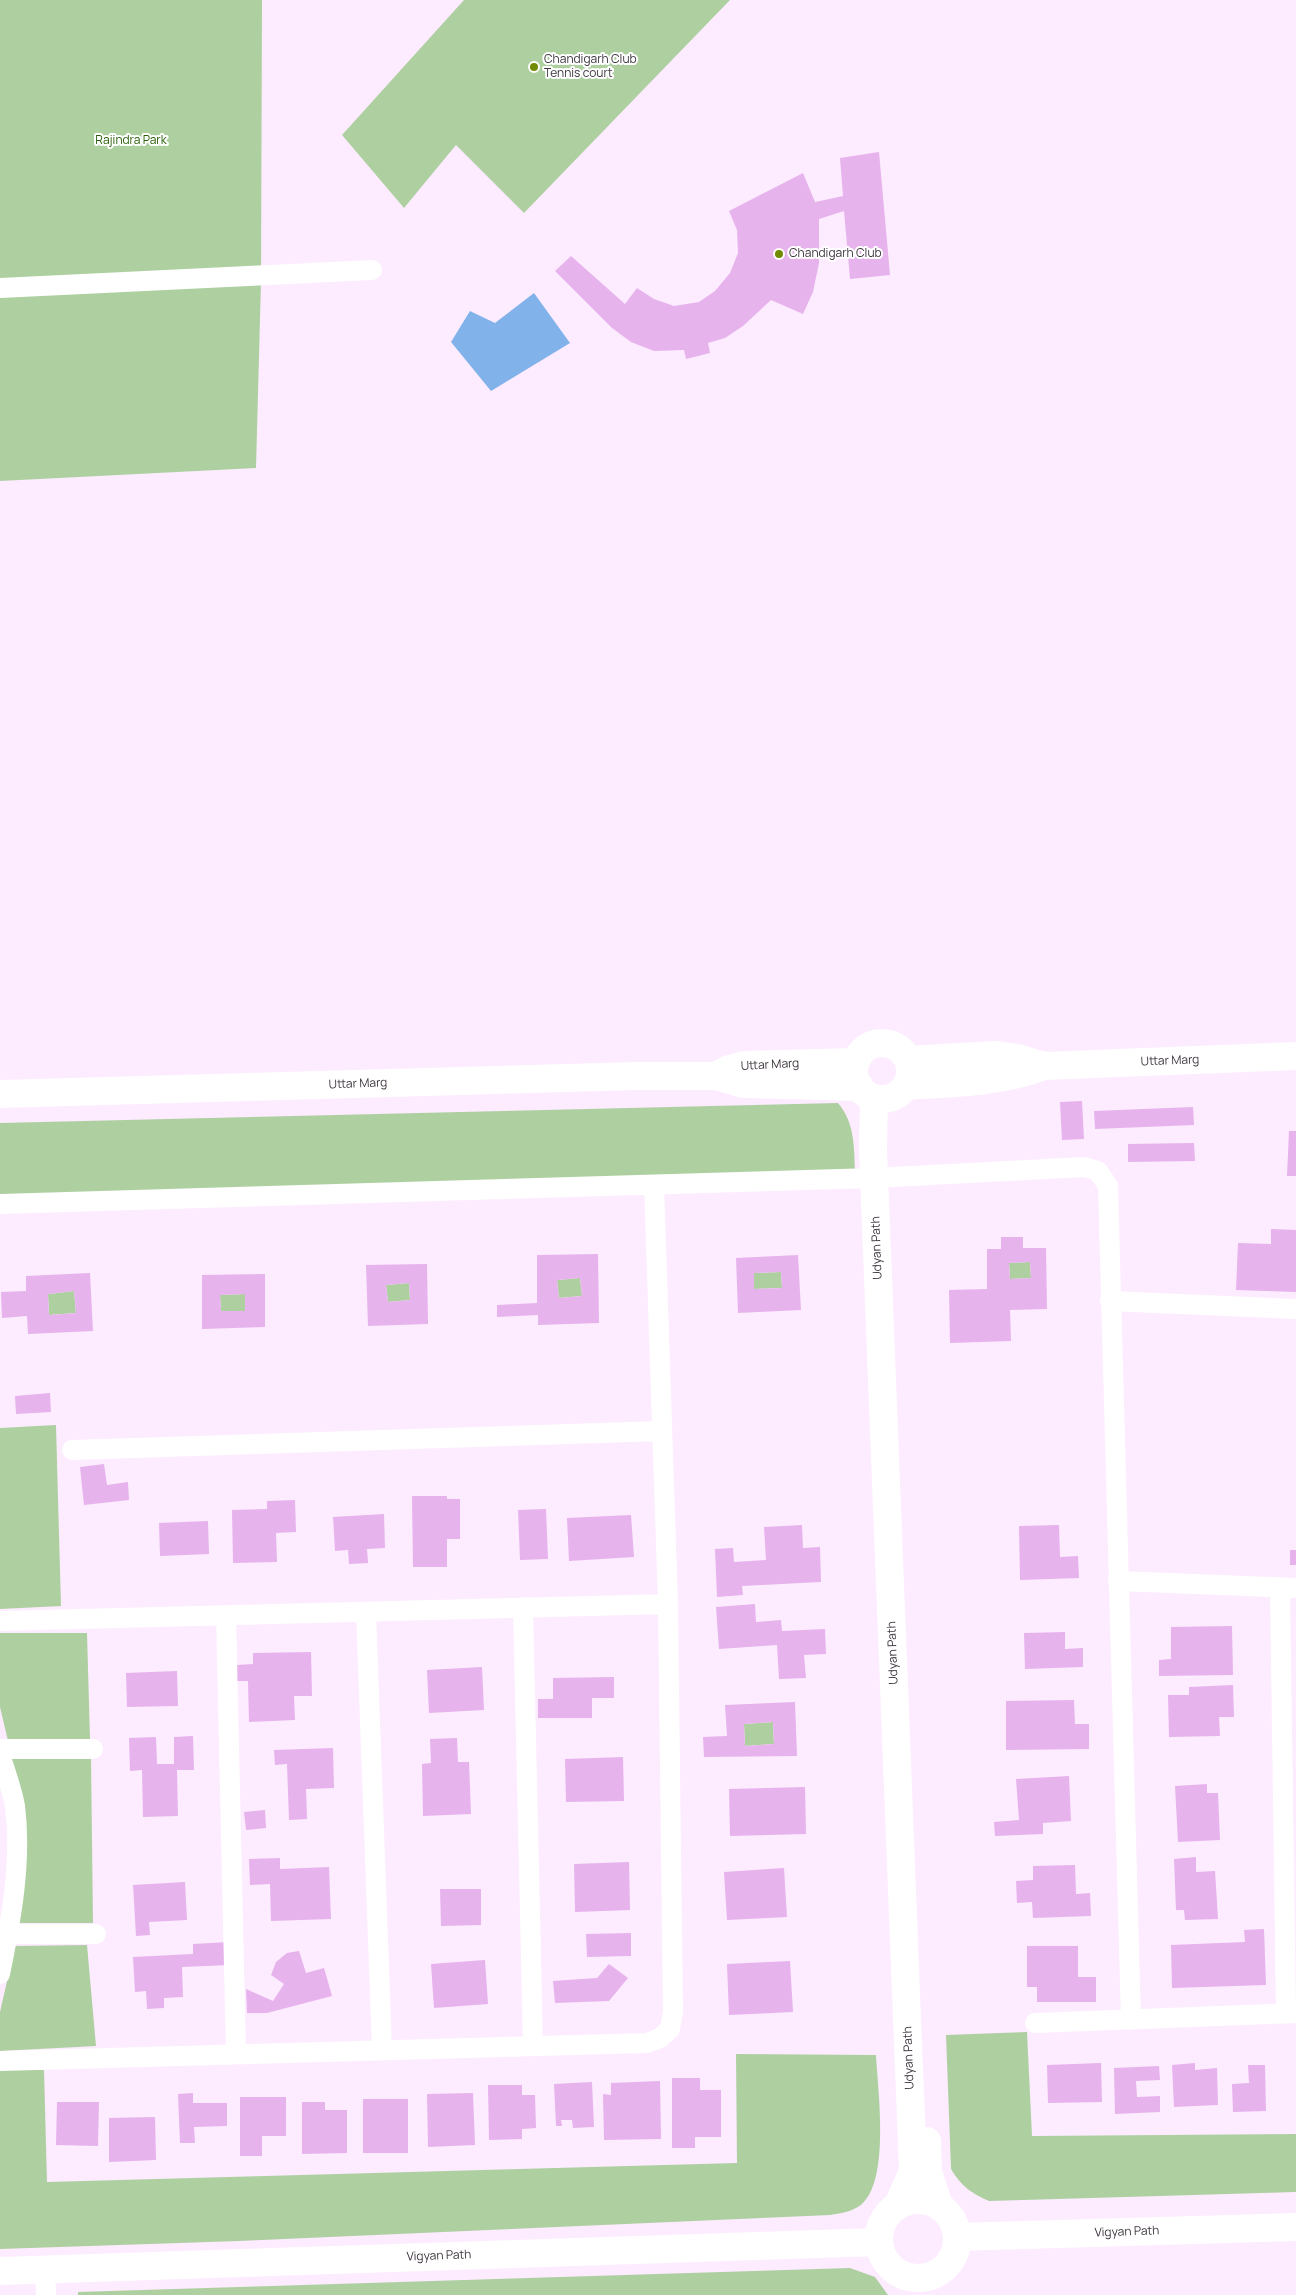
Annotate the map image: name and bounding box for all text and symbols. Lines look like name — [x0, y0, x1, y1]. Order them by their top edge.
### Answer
place label: Chandigarh Club Tennis court — [544, 53, 637, 81]
marker: Chandigarh Club Tennis court — [528, 61, 540, 73]
park label: Rajindra Park — [95, 134, 167, 148]
place label: Chandigarh Club — [789, 247, 882, 261]
marker: Chandigarh Club — [773, 248, 785, 260]
street label: Uttar Marg — [1140, 1053, 1200, 1069]
street label: Uttar Marg — [740, 1056, 800, 1074]
street label: Uttar Marg — [328, 1076, 388, 1092]
street label: Udyan Path — [869, 1216, 885, 1280]
street label: Udyan Path — [885, 1621, 901, 1685]
street label: Udyan Path — [901, 2026, 917, 2090]
street label: Vigyan Path — [1094, 2224, 1160, 2240]
street label: Vigyan Path — [406, 2248, 472, 2264]

